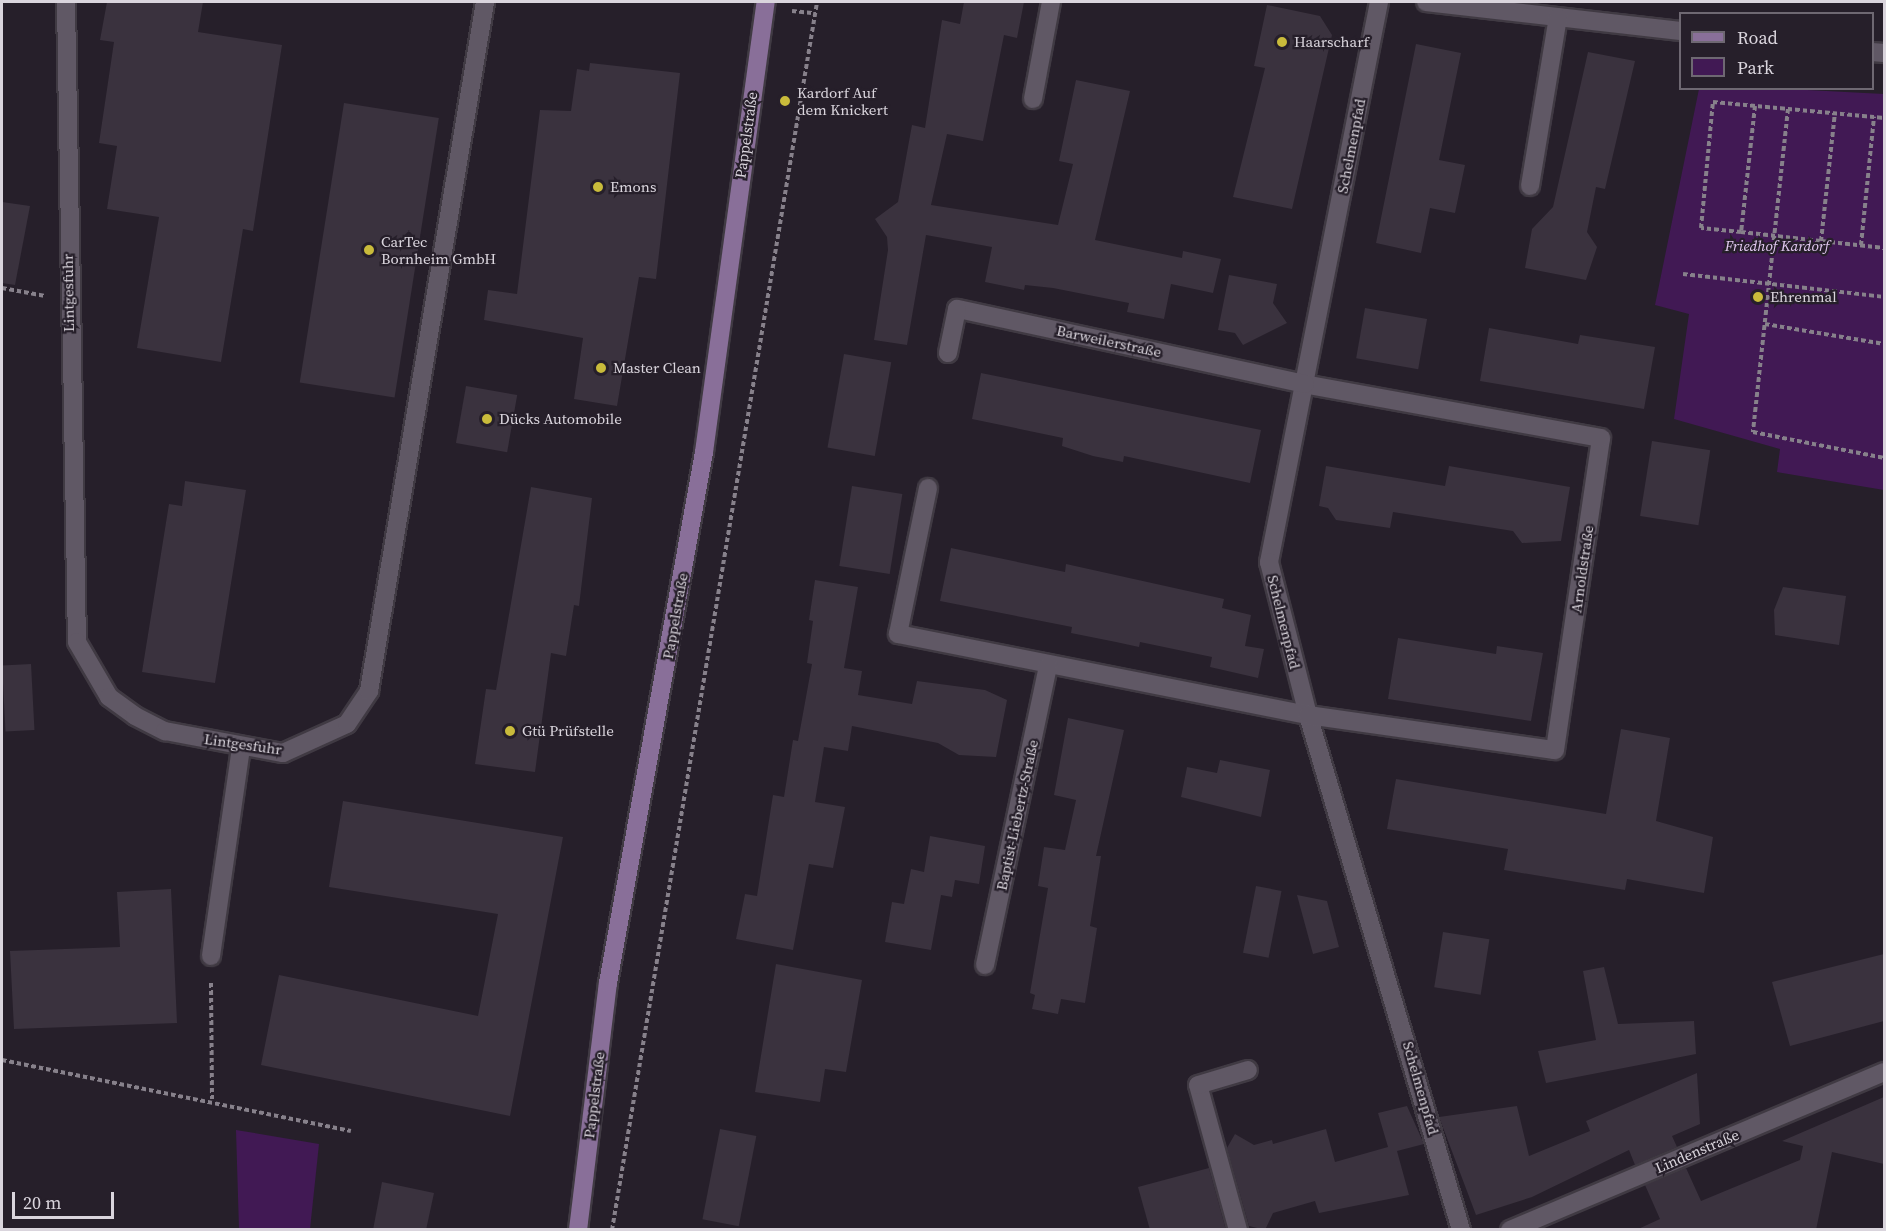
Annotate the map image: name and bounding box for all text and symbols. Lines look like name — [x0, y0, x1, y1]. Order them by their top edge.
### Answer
legend — [1679, 12, 1874, 90]
text: Road — [1737, 25, 1778, 50]
place label: Haarscharf — [1294, 33, 1369, 51]
marker: Haarscharf — [1275, 35, 1289, 49]
text: Park — [1737, 55, 1774, 80]
place label: Kardorf Auf dem Knickert — [797, 83, 888, 118]
street label: Pappelstraße — [731, 91, 761, 179]
marker: Kardorf Auf dem Knickert — [778, 94, 792, 108]
street label: Schelmenpfad — [1333, 97, 1369, 195]
place label: Emons — [610, 178, 656, 196]
marker: Emons — [591, 180, 605, 194]
place label: CarTec Bornheim GmbH — [381, 232, 496, 267]
park label: Friedhof Kardorf — [1725, 237, 1829, 255]
marker: CarTec Bornheim GmbH — [362, 243, 376, 257]
street label: Lintgesfuhr — [58, 254, 78, 332]
place label: Ehrenmal — [1770, 288, 1837, 306]
marker: Ehrenmal — [1751, 290, 1765, 304]
street label: Barweilerstraße — [1055, 321, 1163, 361]
place label: Master Clean — [613, 359, 701, 377]
marker: Master Clean — [594, 361, 608, 375]
place label: Dücks Automobile — [499, 410, 622, 428]
marker: Dücks Automobile — [480, 412, 494, 426]
street label: Arnoldstraße — [1567, 524, 1597, 614]
street label: Pappelstraße — [659, 571, 691, 661]
street label: Schelmenpfad — [1264, 573, 1304, 671]
place label: Gtü Prüfstelle — [522, 722, 614, 740]
marker: Gtü Prüfstelle — [503, 724, 517, 738]
street label: Lintgesfuhr — [203, 730, 283, 758]
street label: Baptist-Liebertz-Straße — [992, 738, 1042, 892]
street label: Schelmenpfad — [1399, 1039, 1443, 1137]
street label: Pappelstraße — [580, 1051, 608, 1139]
street label: Lindenstraße — [1652, 1125, 1742, 1177]
scale bar — [15, 1180, 117, 1218]
text: 20 m — [23, 1190, 61, 1215]

